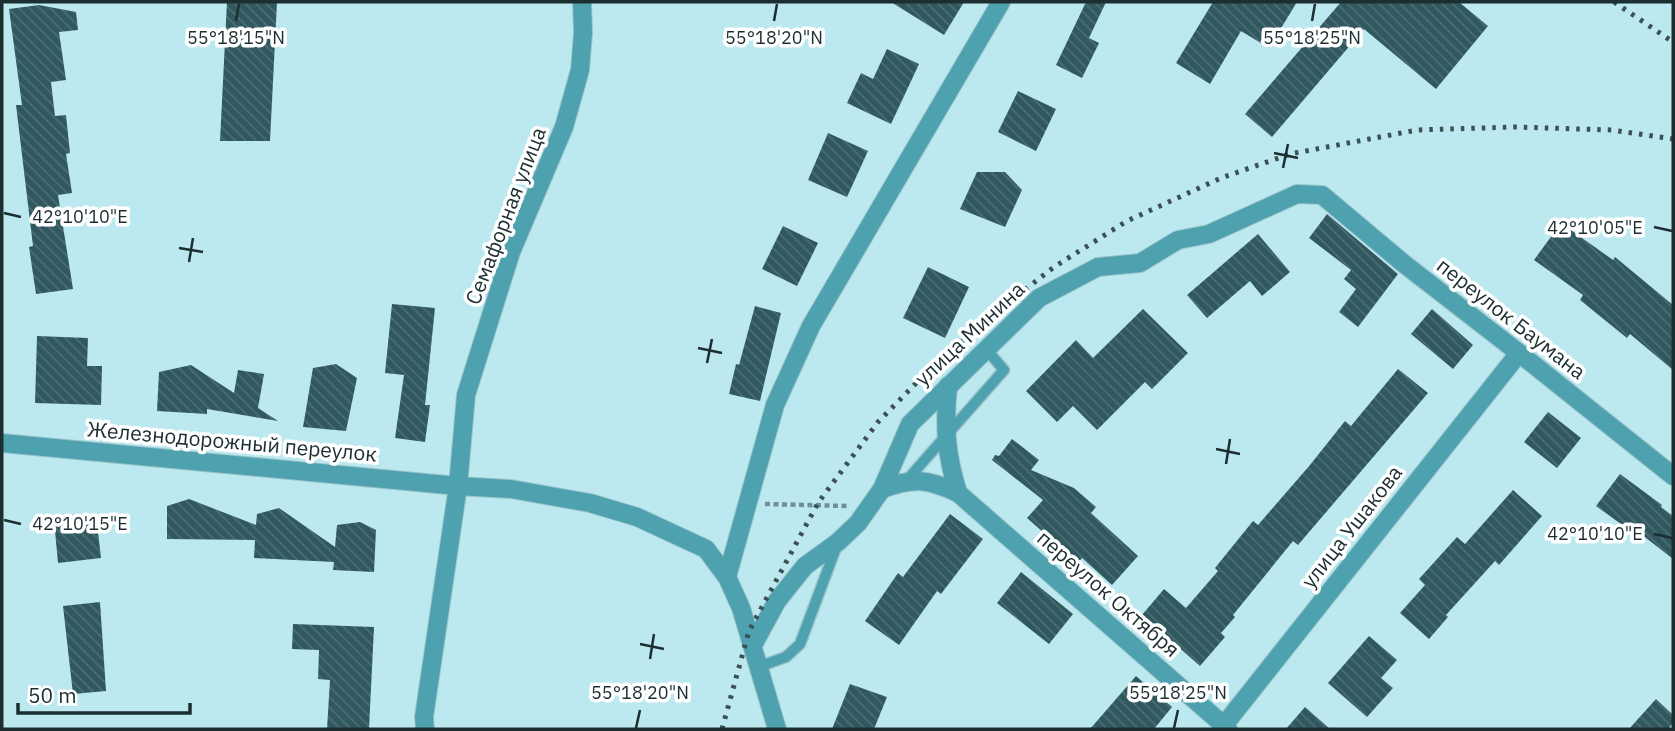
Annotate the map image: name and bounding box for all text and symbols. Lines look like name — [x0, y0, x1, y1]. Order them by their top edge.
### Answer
text: 55°18'15"N — [187, 26, 285, 49]
text: 55°18'20"N — [725, 26, 823, 49]
text: 55°18'25"N — [1263, 26, 1361, 49]
street label: Семафорная улица — [458, 123, 552, 308]
text: 42°10'10"E — [32, 205, 128, 228]
text: 42°10'05"E — [1547, 216, 1643, 239]
street label: переулок Баумана — [1431, 251, 1592, 385]
street label: улица Минина — [908, 275, 1030, 392]
street label: Железнодорожный переулок — [86, 414, 378, 468]
street label: улица Ушакова — [1294, 459, 1408, 594]
text: 42°10'15"E — [32, 512, 128, 535]
text: 42°10'10"E — [1547, 522, 1643, 545]
street label: переулок Октября — [1032, 524, 1186, 663]
scale bar — [18, 672, 189, 716]
text: 50 m — [28, 681, 77, 709]
text: 55°18'20"N — [591, 681, 689, 704]
text: 55°18'25"N — [1129, 681, 1227, 704]

